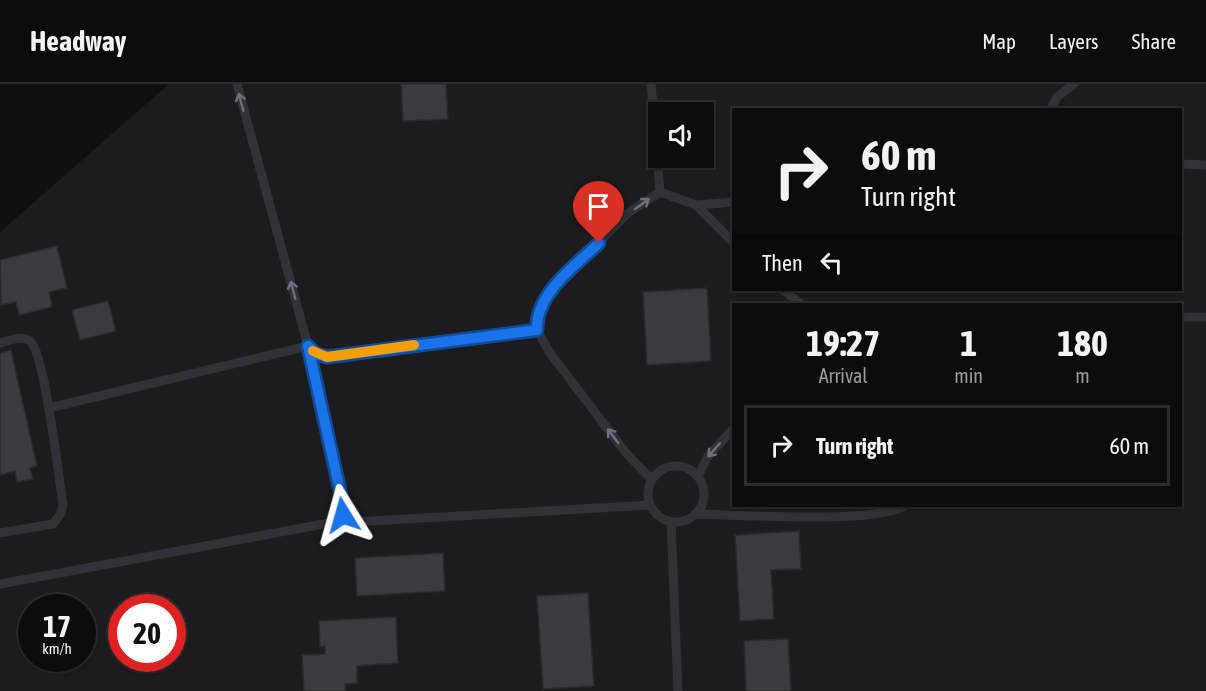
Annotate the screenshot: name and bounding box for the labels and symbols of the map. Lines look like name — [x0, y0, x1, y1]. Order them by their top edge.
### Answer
one-way arrow — [235, 93, 247, 112]
pin — [573, 181, 624, 243]
one-way arrow — [633, 198, 650, 210]
one-way arrow — [286, 281, 298, 300]
one-way arrow — [607, 428, 620, 444]
one-way arrow — [707, 442, 720, 458]
position arrow — [311, 483, 375, 547]
speed limit sign: 20 — [108, 594, 186, 672]

